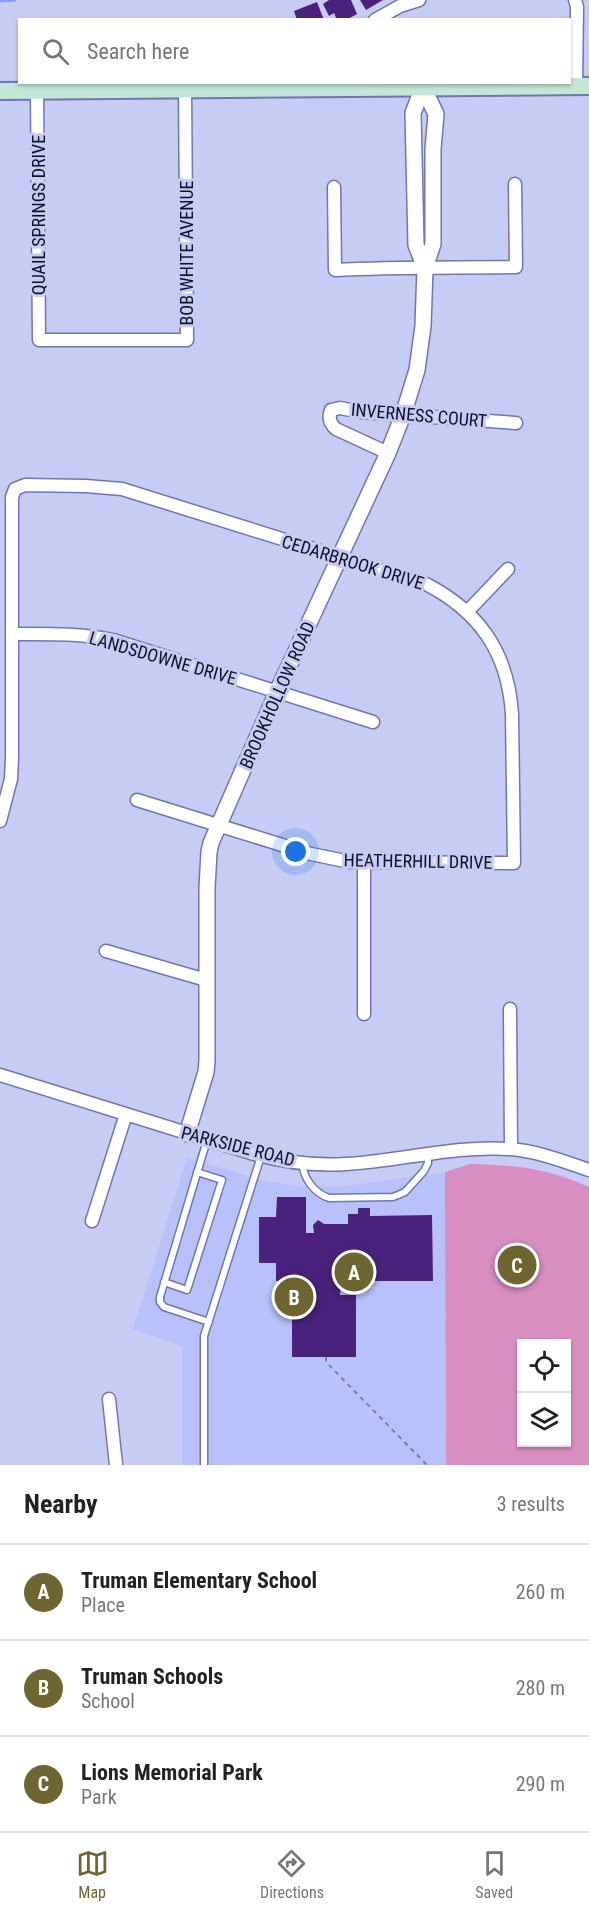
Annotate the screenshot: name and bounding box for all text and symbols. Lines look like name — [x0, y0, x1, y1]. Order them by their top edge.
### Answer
search box — [18, 18, 571, 84]
icon: search — [39, 35, 72, 68]
text: Search here — [87, 39, 189, 64]
street label: QUAIL SPRINGS DRIVE — [28, 135, 49, 295]
street label: BOB WHITE AVENUE — [176, 180, 197, 326]
street label: INVERNESS COURT — [350, 399, 488, 431]
street label: CEDARBROOK DRIVE — [279, 530, 427, 594]
street label: BROOKHOLLOW ROAD — [235, 618, 319, 772]
street label: LANDSDOWNE DRIVE — [87, 627, 239, 689]
your location — [281, 837, 310, 866]
street label: HEATHERHILL DRIVE — [343, 849, 493, 873]
street label: PARKSIDE ROAD — [179, 1122, 297, 1170]
pin: C — [498, 1242, 536, 1288]
pin: A — [334, 1250, 374, 1294]
pin: B — [274, 1274, 314, 1320]
map controls — [517, 1339, 571, 1447]
button: locate — [517, 1339, 571, 1393]
button: layers — [517, 1393, 571, 1447]
text: Nearby — [24, 1489, 98, 1519]
text: 3 results — [497, 1492, 565, 1516]
text: Truman Elementary School — [81, 1568, 317, 1593]
text: A — [38, 1580, 49, 1604]
text: 260 m — [516, 1580, 565, 1604]
text: Place — [81, 1593, 125, 1617]
text: Truman Schools — [81, 1664, 223, 1689]
text: B — [38, 1676, 49, 1700]
text: 280 m — [516, 1676, 565, 1700]
text: School — [81, 1689, 135, 1713]
text: Lions Memorial Park — [81, 1760, 263, 1785]
text: C — [38, 1772, 49, 1796]
text: 290 m — [516, 1772, 565, 1796]
text: Park — [81, 1785, 117, 1809]
tab: Map — [76, 1847, 109, 1902]
tab: Directions — [260, 1847, 324, 1902]
tab: Saved — [475, 1847, 513, 1902]

